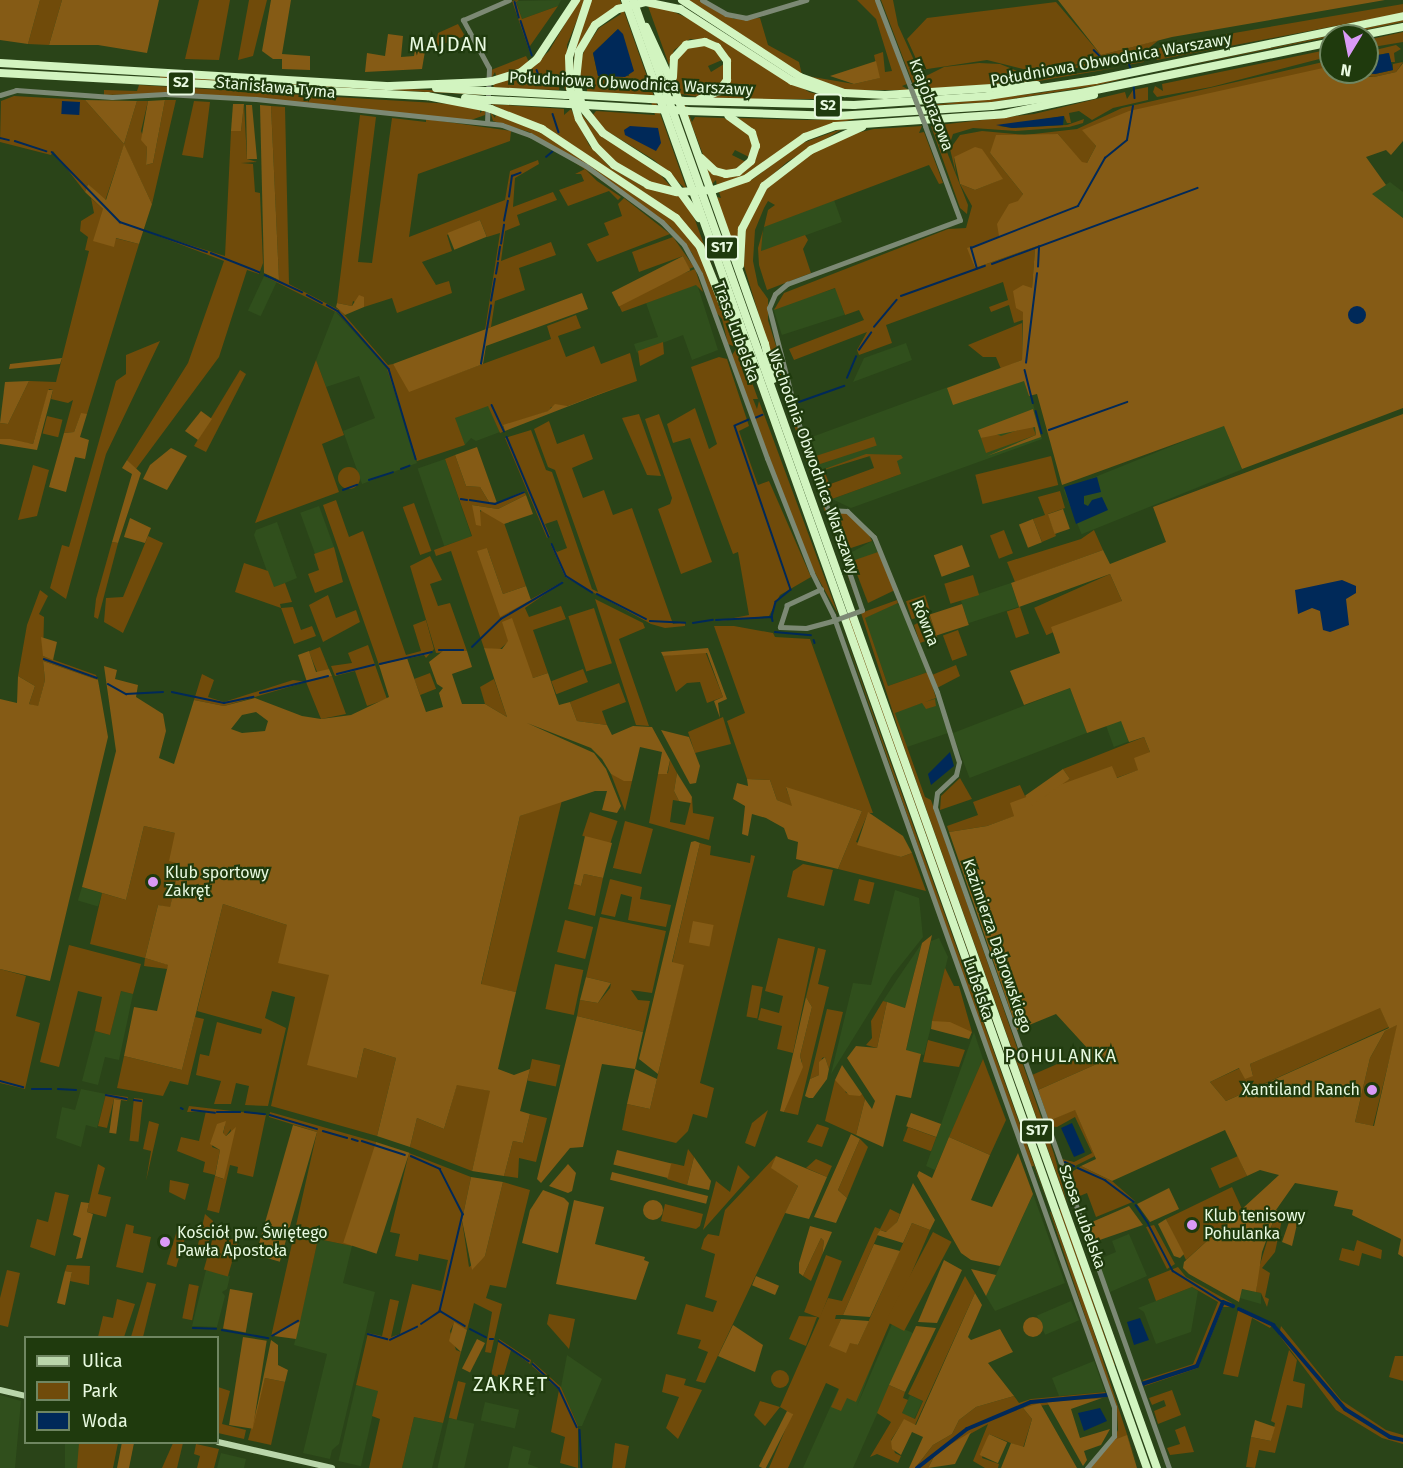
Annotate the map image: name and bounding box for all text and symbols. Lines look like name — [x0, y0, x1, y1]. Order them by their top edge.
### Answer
north arrow — [1319, 24, 1379, 84]
street label: Południowa Obwodnica Warszawy — [989, 29, 1233, 91]
district label: MAJDAN — [409, 32, 489, 56]
street label: Krajobrazowa — [905, 56, 957, 154]
text: N — [1339, 60, 1353, 81]
street label: Południowa Obwodnica Warszawy — [508, 68, 754, 100]
road number: S2 — [166, 71, 196, 95]
street label: Stanisława Tyma — [215, 73, 337, 103]
road number: S2 — [813, 94, 843, 118]
road number: S17 — [704, 236, 740, 260]
street label: Trasa Lubelska — [709, 279, 763, 385]
street label: Wschodnia Obwodnica Warszawy — [763, 347, 863, 577]
street label: Równa — [907, 597, 943, 649]
street label: Kazimierza Dąbrowskiego — [958, 856, 1036, 1036]
place label: Klub sportowy Zakręt — [165, 863, 269, 901]
marker: Klub sportowy Zakręt — [146, 875, 160, 889]
street label: Lubelska — [958, 956, 998, 1022]
district label: POHULANKA — [1004, 1045, 1118, 1067]
place label: Xantiland Ranch — [1242, 1080, 1360, 1100]
marker: Xantiland Ranch — [1365, 1083, 1379, 1097]
road number: S17 — [1019, 1119, 1055, 1143]
street label: Szosa Lubelska — [1054, 1162, 1110, 1272]
place label: Klub tenisowy Pohulanka — [1204, 1206, 1305, 1244]
marker: Klub tenisowy Pohulanka — [1185, 1218, 1199, 1232]
place label: Kościół pw. Świętego Pawła Apostoła — [177, 1223, 328, 1261]
marker: Kościół pw. Świętego Pawła Apostoła — [158, 1235, 172, 1249]
legend — [24, 1336, 219, 1444]
text: Ulica — [82, 1350, 122, 1372]
district label: ZAKRĘT — [473, 1372, 549, 1396]
text: Park — [82, 1380, 117, 1402]
text: Woda — [82, 1410, 128, 1432]

